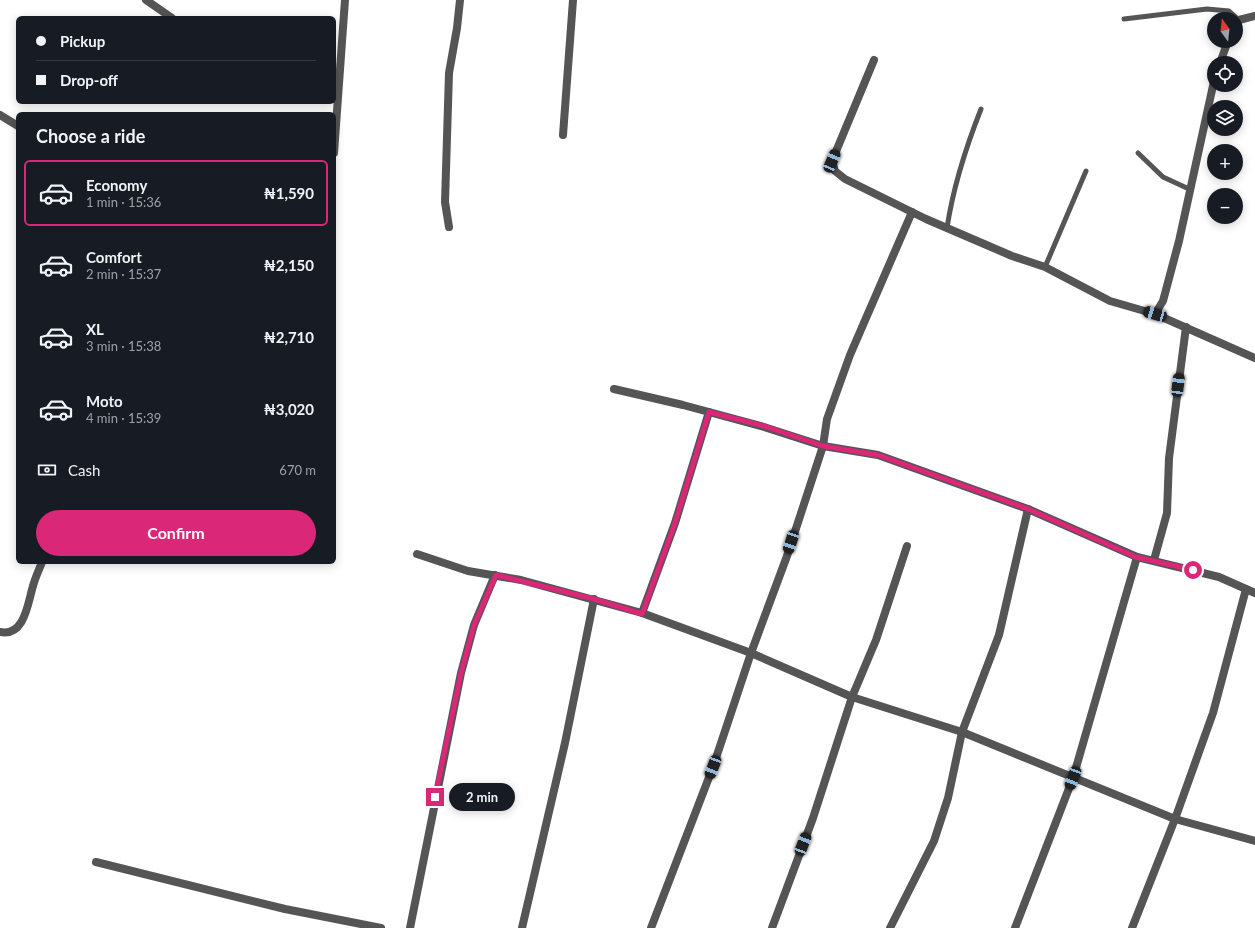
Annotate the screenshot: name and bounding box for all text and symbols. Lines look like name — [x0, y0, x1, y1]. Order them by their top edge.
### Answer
north arrow — [1207, 12, 1243, 48]
map controls — [1207, 12, 1243, 224]
text: Pickup — [60, 32, 105, 50]
button: locate — [1207, 56, 1243, 92]
text: Drop-off — [60, 71, 118, 89]
button: layers — [1207, 100, 1243, 136]
text: Choose a ride — [36, 125, 145, 147]
button: + — [1207, 144, 1243, 180]
car — [822, 148, 842, 174]
icon: car — [38, 175, 74, 211]
text: Economy — [86, 176, 147, 194]
text: ₦1,590 — [264, 184, 314, 202]
button: − — [1207, 188, 1243, 224]
text: 1 min · 15:36 — [86, 194, 161, 210]
icon: car — [38, 247, 74, 283]
text: Comfort — [86, 248, 142, 266]
text: ₦2,150 — [264, 256, 314, 274]
text: 2 min · 15:37 — [86, 266, 161, 282]
car — [1142, 305, 1168, 323]
icon: car — [38, 319, 74, 355]
text: XL — [86, 320, 104, 338]
text: ₦2,710 — [264, 328, 314, 346]
text: 3 min · 15:38 — [86, 338, 161, 354]
car — [1171, 372, 1185, 398]
icon: car — [38, 391, 74, 427]
text: Moto — [86, 392, 123, 410]
text: ₦3,020 — [264, 400, 314, 418]
text: 4 min · 15:39 — [86, 410, 161, 426]
icon: cash — [36, 459, 58, 481]
text: Cash — [68, 461, 100, 479]
text: 670 m — [279, 462, 316, 478]
button: Confirm — [36, 510, 316, 556]
car — [782, 529, 800, 555]
route start — [1184, 561, 1202, 579]
car — [703, 754, 723, 780]
car — [1063, 765, 1083, 791]
callout: 2 min — [449, 783, 515, 811]
route end — [426, 788, 444, 806]
text: 2 min — [466, 789, 498, 805]
car — [793, 831, 813, 857]

